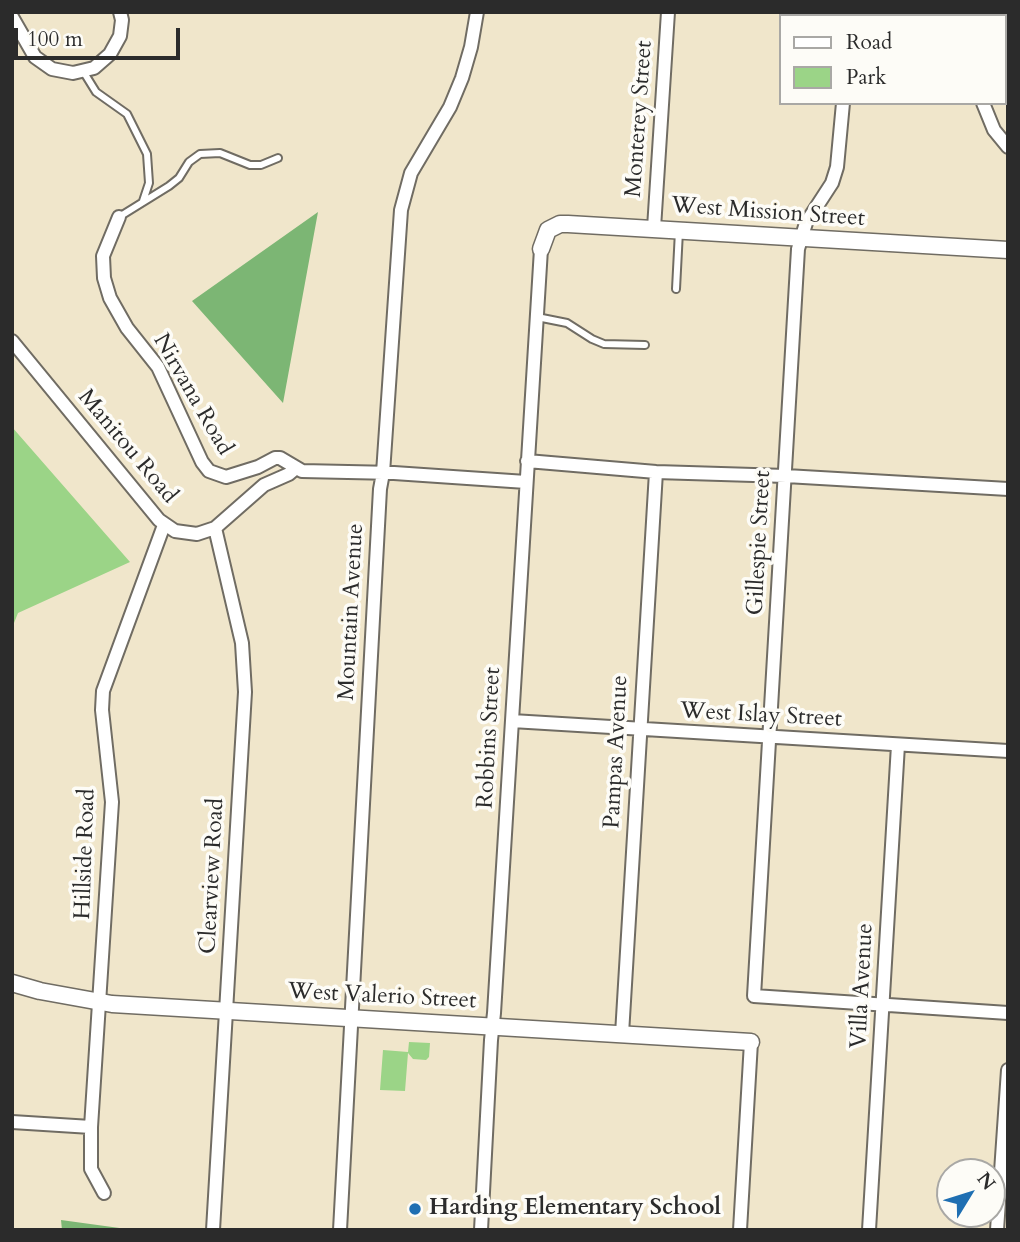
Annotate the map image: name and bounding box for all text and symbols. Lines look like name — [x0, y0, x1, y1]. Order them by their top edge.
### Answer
scale bar — [18, 14, 184, 58]
legend — [778, 14, 1006, 105]
text: 100 m — [27, 25, 83, 54]
text: Road — [846, 28, 892, 57]
street label: Monterey Street — [621, 40, 659, 198]
text: Park — [846, 63, 886, 92]
street label: West Mission Street — [670, 192, 866, 234]
street label: Nirvana Road — [146, 329, 238, 461]
street label: Manitou Road — [71, 384, 183, 510]
street label: Gillespie Street — [742, 470, 778, 616]
street label: Mountain Avenue — [334, 523, 370, 701]
street label: Robbins Street — [473, 666, 507, 810]
street label: Pampas Avenue — [599, 675, 635, 829]
street label: West Islay Street — [679, 698, 843, 734]
street label: Hillside Road — [70, 788, 102, 920]
street label: Clearview Road — [195, 797, 231, 955]
street label: Villa Avenue — [846, 922, 880, 1050]
street label: West Valerio Street — [287, 978, 477, 1016]
north arrow — [936, 1158, 1006, 1228]
text: N — [971, 1167, 1001, 1196]
place label: Harding Elementary School — [429, 1195, 721, 1223]
marker: Harding Elementary School — [407, 1201, 423, 1217]

